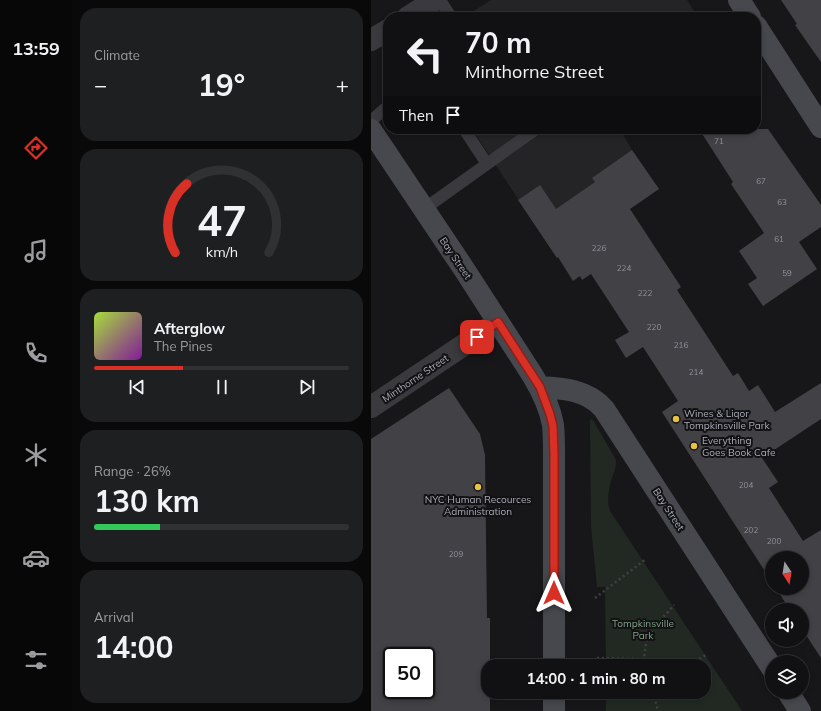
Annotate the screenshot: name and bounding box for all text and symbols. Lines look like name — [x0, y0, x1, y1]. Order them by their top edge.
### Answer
text: 70 m — [465, 25, 531, 60]
icon: left — [399, 28, 451, 80]
text: 13:59 — [12, 37, 60, 60]
text: Climate — [94, 47, 140, 63]
text: Minthorne Street — [465, 60, 604, 83]
text: 19° — [198, 66, 245, 104]
text: − — [94, 71, 107, 99]
text: + — [336, 71, 349, 99]
icon: arrive — [442, 104, 464, 126]
text: Then — [399, 106, 434, 125]
icon: directions — [22, 134, 50, 162]
house number: 71 — [714, 136, 724, 146]
house number: 67 — [756, 176, 766, 186]
text: 47 — [197, 194, 246, 246]
house number: 63 — [777, 197, 787, 207]
house number: 61 — [774, 234, 784, 244]
street label: Bay Street — [437, 235, 475, 282]
icon: music — [22, 237, 50, 265]
text: km/h — [205, 242, 238, 260]
house number: 226 — [592, 243, 606, 253]
house number: 224 — [617, 263, 631, 273]
house number: 59 — [782, 268, 792, 278]
house number: 222 — [638, 288, 652, 298]
text: Afterglow — [154, 319, 225, 338]
pin — [460, 320, 494, 354]
house number: 220 — [647, 322, 661, 332]
icon: arrive — [466, 326, 488, 348]
text: The Pines — [154, 338, 213, 354]
icon: phone — [22, 339, 50, 367]
house number: 216 — [674, 340, 688, 350]
street label: Minthorne Street — [380, 351, 451, 405]
house number: 214 — [689, 367, 703, 377]
icon: previous — [126, 376, 148, 398]
icon: pause — [211, 376, 233, 398]
icon: next — [296, 376, 318, 398]
place label: Wines & Liqor Tompkinsville Park — [684, 407, 770, 432]
marker: Wines & Liqor Tompkinsville Park — [671, 414, 681, 424]
place label: Everything Goes Book Cafe — [702, 434, 775, 459]
icon: climate — [22, 441, 50, 469]
marker: Everything Goes Book Cafe — [689, 441, 699, 451]
text: Range · 26% — [94, 463, 171, 479]
house number: 204 — [739, 480, 753, 490]
text: 130 km — [94, 482, 200, 520]
marker: NYC Human Recources Administration — [473, 482, 483, 492]
street label: Bay Street — [650, 485, 687, 533]
place label: NYC Human Recources Administration — [425, 493, 531, 518]
house number: 202 — [744, 525, 758, 535]
house number: 200 — [767, 536, 781, 546]
icon: car — [22, 544, 50, 572]
house number: 209 — [449, 549, 463, 559]
north arrow — [765, 551, 809, 595]
map controls — [765, 551, 809, 699]
position arrow — [533, 572, 575, 614]
button: sound — [765, 603, 809, 647]
text: Arrival — [94, 609, 134, 625]
park label: Tompkinsville Park — [612, 617, 674, 642]
text: 14:00 — [94, 628, 173, 666]
icon: filters — [22, 646, 50, 674]
speed limit sign: 50 — [383, 647, 435, 699]
button: layers — [765, 655, 809, 699]
text: 14:00 · 1 min · 80 m — [527, 669, 665, 688]

